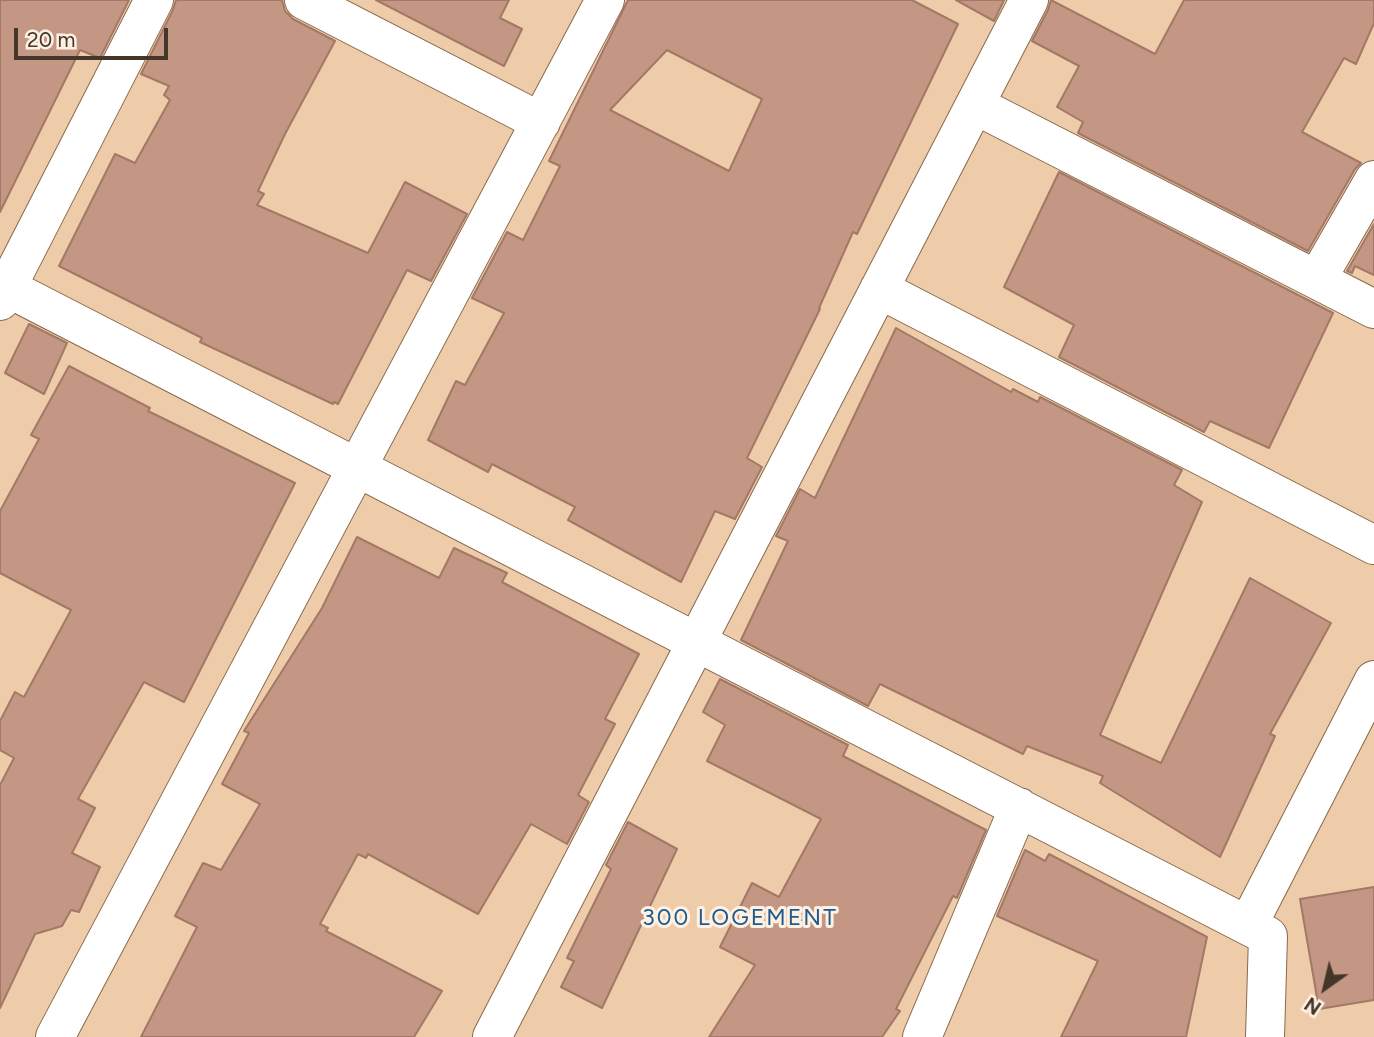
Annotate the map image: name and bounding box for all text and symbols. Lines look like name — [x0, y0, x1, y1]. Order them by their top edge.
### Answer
scale bar — [18, 14, 172, 58]
text: 20 m — [27, 27, 75, 52]
district label: 300 LOGEMENT — [644, 904, 836, 932]
north arrow — [1290, 953, 1360, 1023]
text: N — [1300, 992, 1325, 1019]

